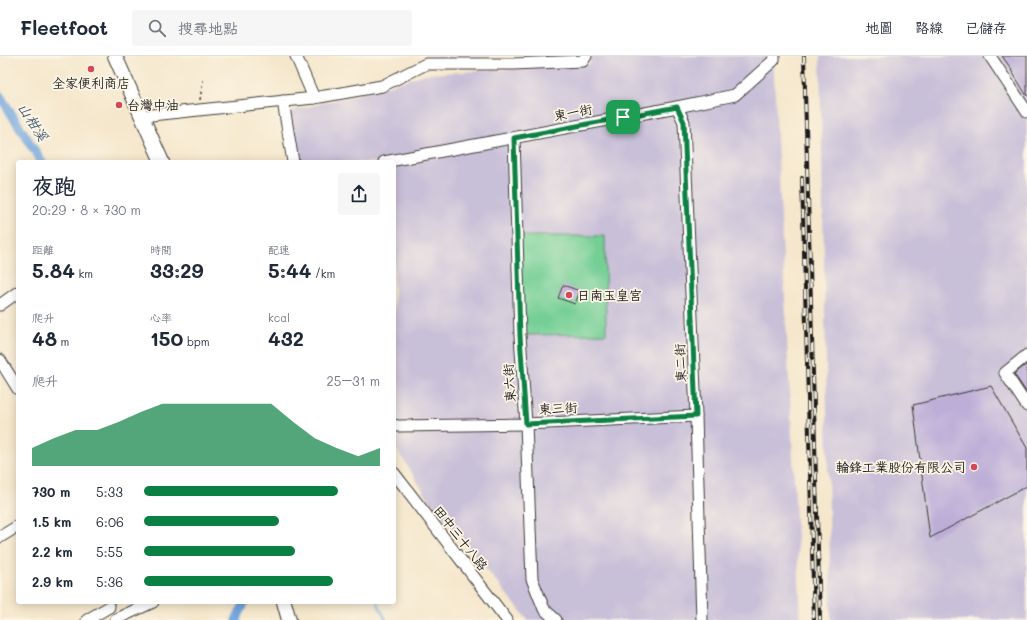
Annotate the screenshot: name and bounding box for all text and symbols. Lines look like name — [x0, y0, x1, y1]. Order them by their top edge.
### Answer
search box — [132, 10, 412, 46]
text: Fleetfoot — [20, 15, 108, 40]
icon: search — [146, 17, 168, 39]
text: 搜尋地點 — [178, 18, 238, 38]
text: 地圖 — [865, 18, 893, 37]
text: 路線 — [915, 18, 943, 37]
text: 已儲存 — [965, 18, 1007, 37]
marker: 全家便利商店 — [86, 64, 96, 74]
place label: 全家便利商店 — [52, 74, 130, 91]
place label: 台灣中油 — [127, 96, 179, 113]
water label: 山柑溪 — [14, 99, 53, 145]
street label: 東一街 — [552, 99, 594, 124]
marker: 台灣中油 — [114, 100, 124, 110]
pin — [606, 100, 640, 134]
icon: arrive — [612, 106, 634, 128]
text: 夜跑 — [32, 171, 76, 200]
button: share — [338, 173, 380, 215]
text: 20:29 · 8 × 730 m — [32, 201, 141, 218]
text: 距離 — [32, 242, 54, 257]
text: 時間 — [150, 242, 172, 257]
text: 配速 — [268, 242, 290, 257]
text: 5.84 — [32, 257, 75, 283]
text: 33:29 — [150, 257, 204, 283]
text: 5:44 — [268, 257, 311, 283]
text: km — [75, 266, 93, 281]
text: /km — [311, 266, 335, 281]
place label: 日南玉皇宮 — [577, 286, 642, 303]
marker: 日南玉皇宮 — [564, 290, 574, 300]
text: 爬升 — [32, 310, 54, 325]
text: 心率 — [150, 310, 172, 325]
text: kcal — [268, 310, 290, 325]
text: 48 — [32, 325, 57, 351]
text: 150 — [150, 325, 183, 351]
text: 432 — [268, 325, 304, 351]
text: m — [57, 334, 69, 349]
text: bpm — [183, 334, 210, 349]
street label: 東二街 — [670, 343, 689, 383]
street label: 東六街 — [499, 363, 518, 403]
text: 爬升 — [32, 372, 58, 389]
text: 25–31 m — [327, 372, 380, 389]
street label: 東三街 — [538, 398, 578, 417]
place label: 輪鋒工業股份有限公司 — [836, 458, 966, 475]
marker: 輪鋒工業股份有限公司 — [969, 462, 979, 472]
text: 730 m — [32, 483, 70, 500]
text: 5:33 — [96, 483, 123, 500]
street label: 田中三十八路 — [431, 502, 492, 574]
text: 1.5 km — [32, 513, 71, 530]
text: 6:06 — [96, 513, 124, 530]
text: 2.2 km — [32, 543, 73, 560]
text: 5:55 — [96, 543, 123, 560]
text: 2.9 km — [32, 573, 73, 590]
text: 5:36 — [96, 573, 123, 590]

